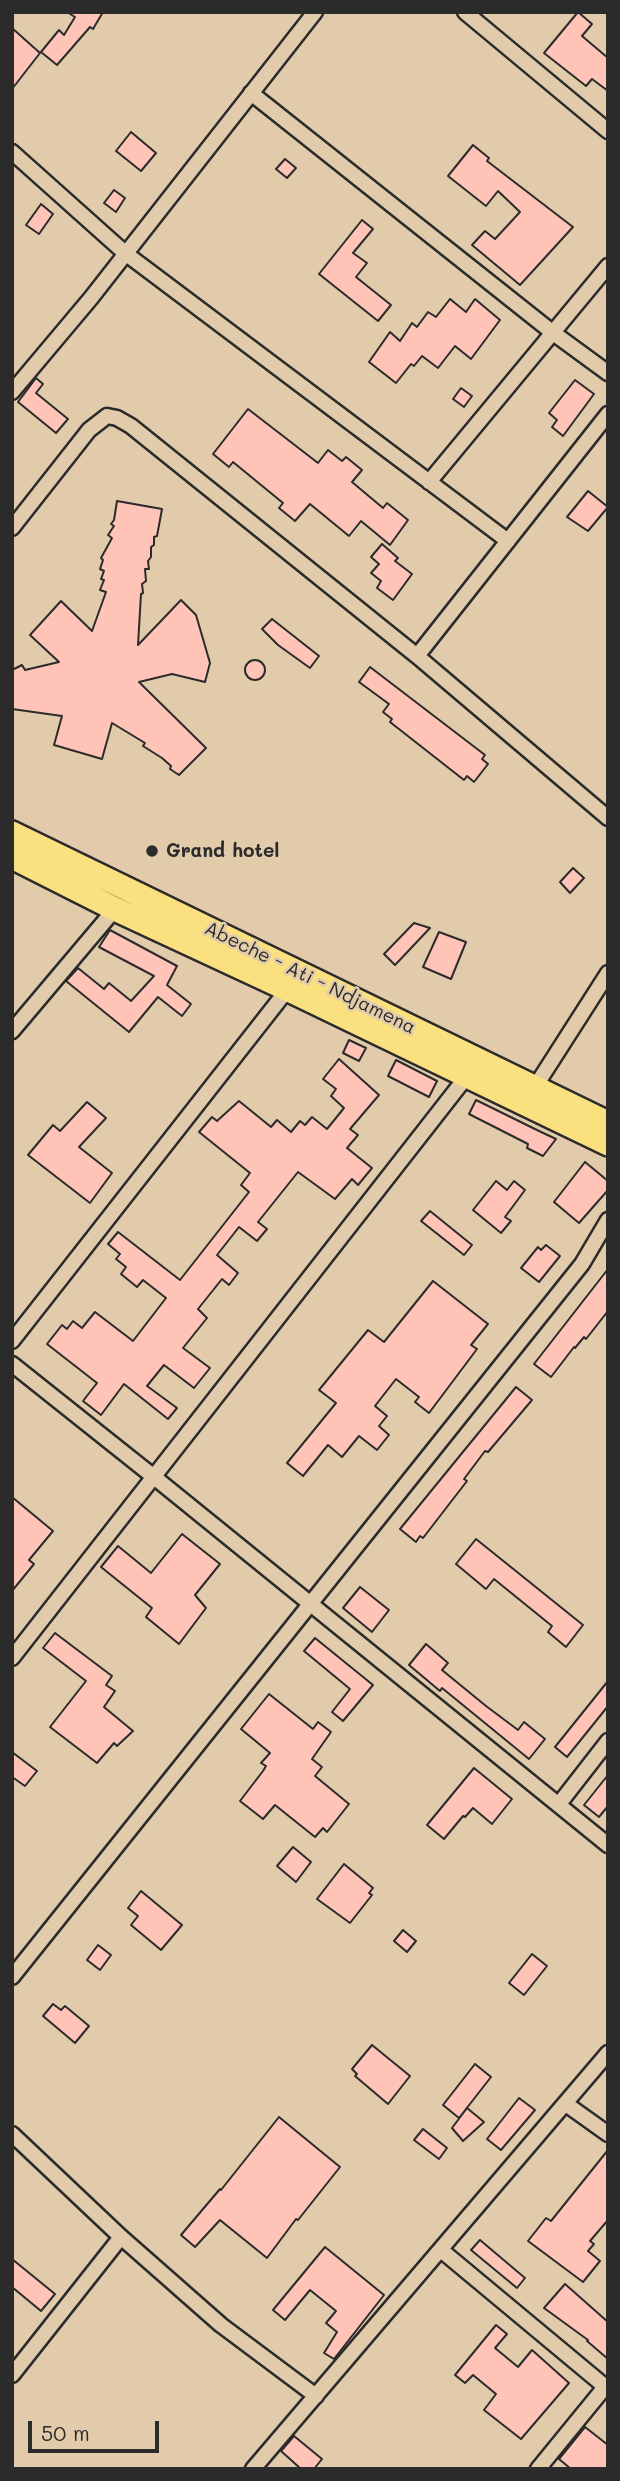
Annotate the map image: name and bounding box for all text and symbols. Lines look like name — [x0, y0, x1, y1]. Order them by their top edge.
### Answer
place label: Grand hotel — [166, 840, 279, 862]
marker: Grand hotel — [144, 843, 160, 859]
street label: Abeche - Ati - Ndjamena — [201, 917, 419, 1039]
scale bar — [32, 2408, 163, 2452]
text: 50 m — [41, 2419, 90, 2446]

